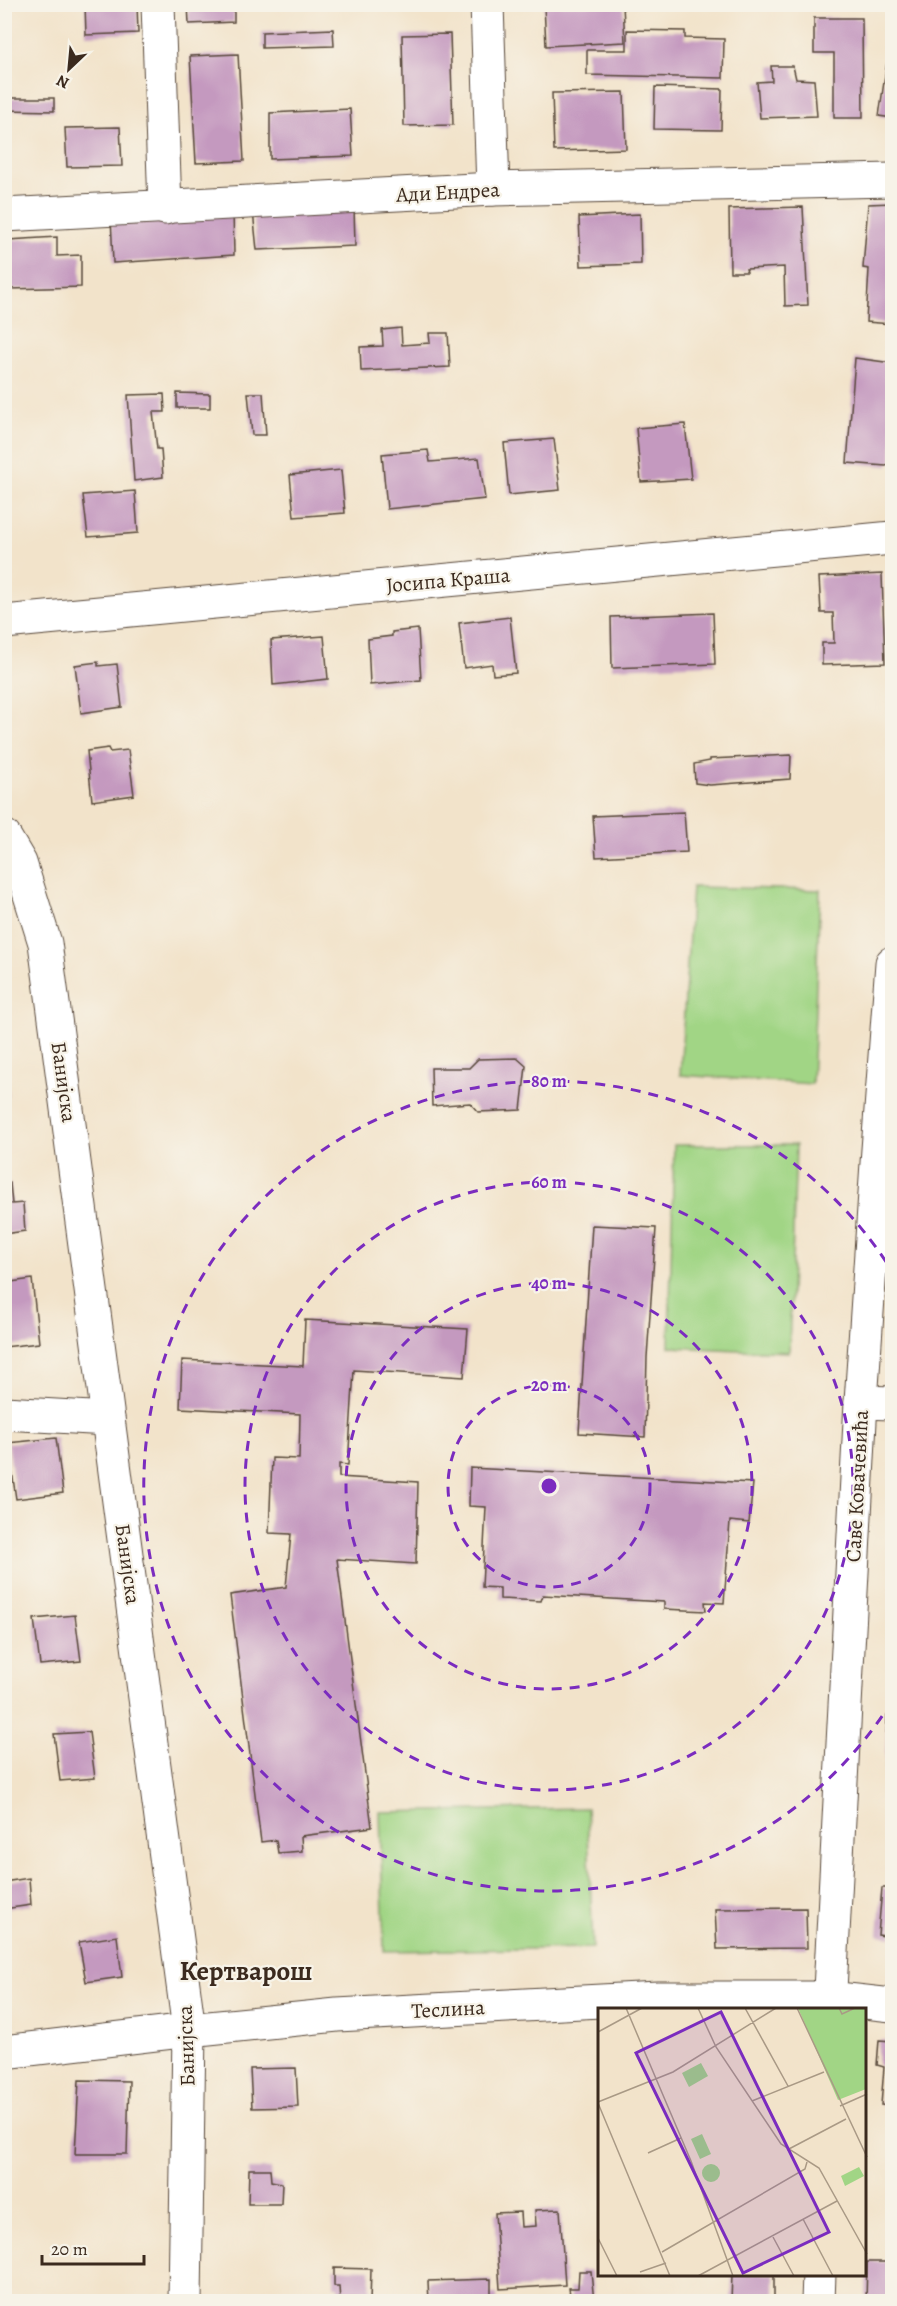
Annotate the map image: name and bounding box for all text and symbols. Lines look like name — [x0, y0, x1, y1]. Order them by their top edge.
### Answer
north arrow — [39, 39, 99, 99]
text: N — [52, 69, 73, 94]
street label: Ади Ендреа — [395, 175, 501, 209]
street label: Јосипа Краша — [385, 561, 511, 599]
street label: Банијска — [44, 1040, 84, 1124]
text: 80 m — [531, 1069, 567, 1093]
text: 60 m — [531, 1170, 567, 1194]
text: 40 m — [531, 1271, 567, 1295]
text: 20 m — [531, 1373, 567, 1397]
street label: Саве Ковачевића — [839, 1409, 875, 1563]
centre of rings — [539, 1476, 559, 1496]
street label: Банијска — [108, 1522, 148, 1606]
district label: Кертварош — [180, 1953, 312, 1989]
street label: Теслина — [411, 1993, 486, 2025]
street label: Банијска — [171, 2005, 201, 2087]
inset map — [598, 2008, 867, 2276]
scale bar — [42, 2228, 144, 2266]
text: 20 m — [51, 2237, 88, 2261]

